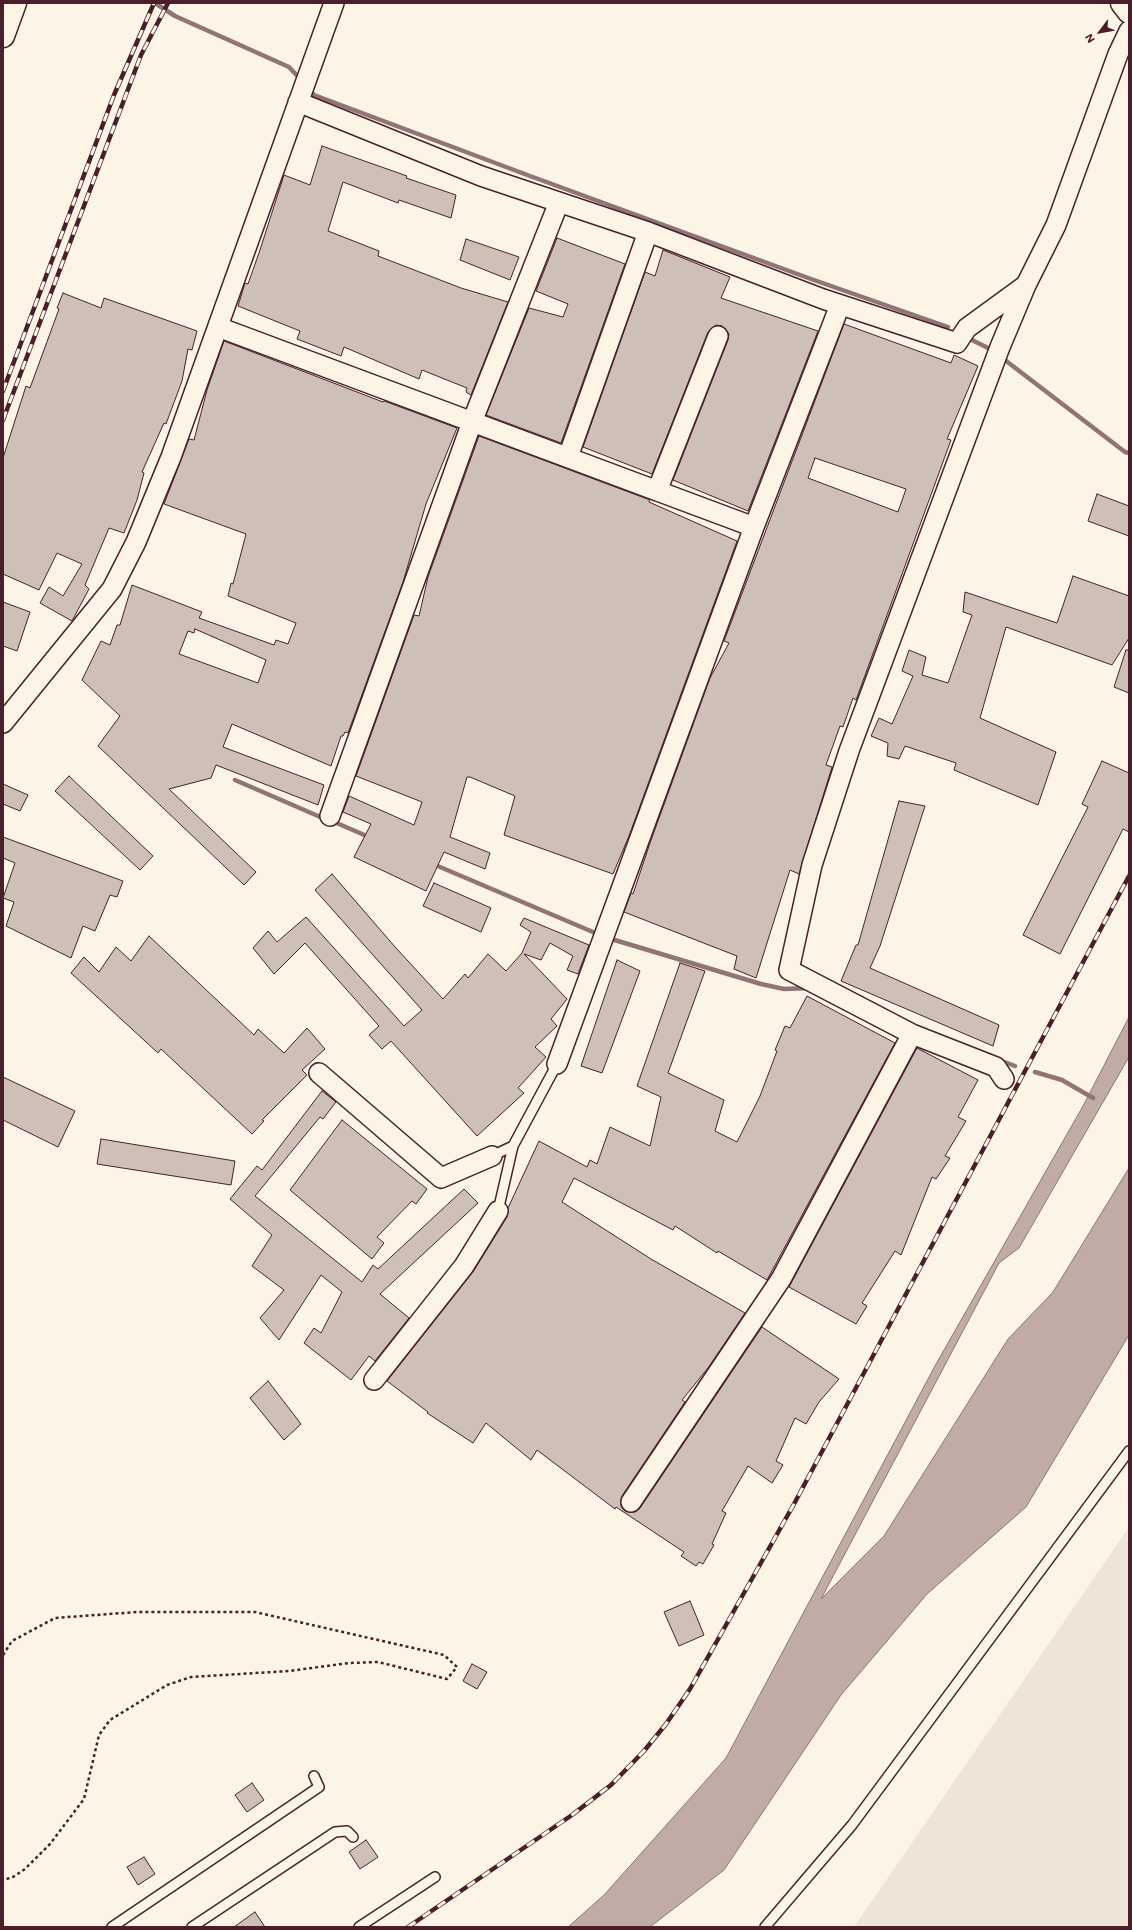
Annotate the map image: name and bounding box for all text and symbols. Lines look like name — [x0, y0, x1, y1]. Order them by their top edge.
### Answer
north arrow — [1080, 12, 1120, 52]
text: N — [1081, 31, 1098, 46]

